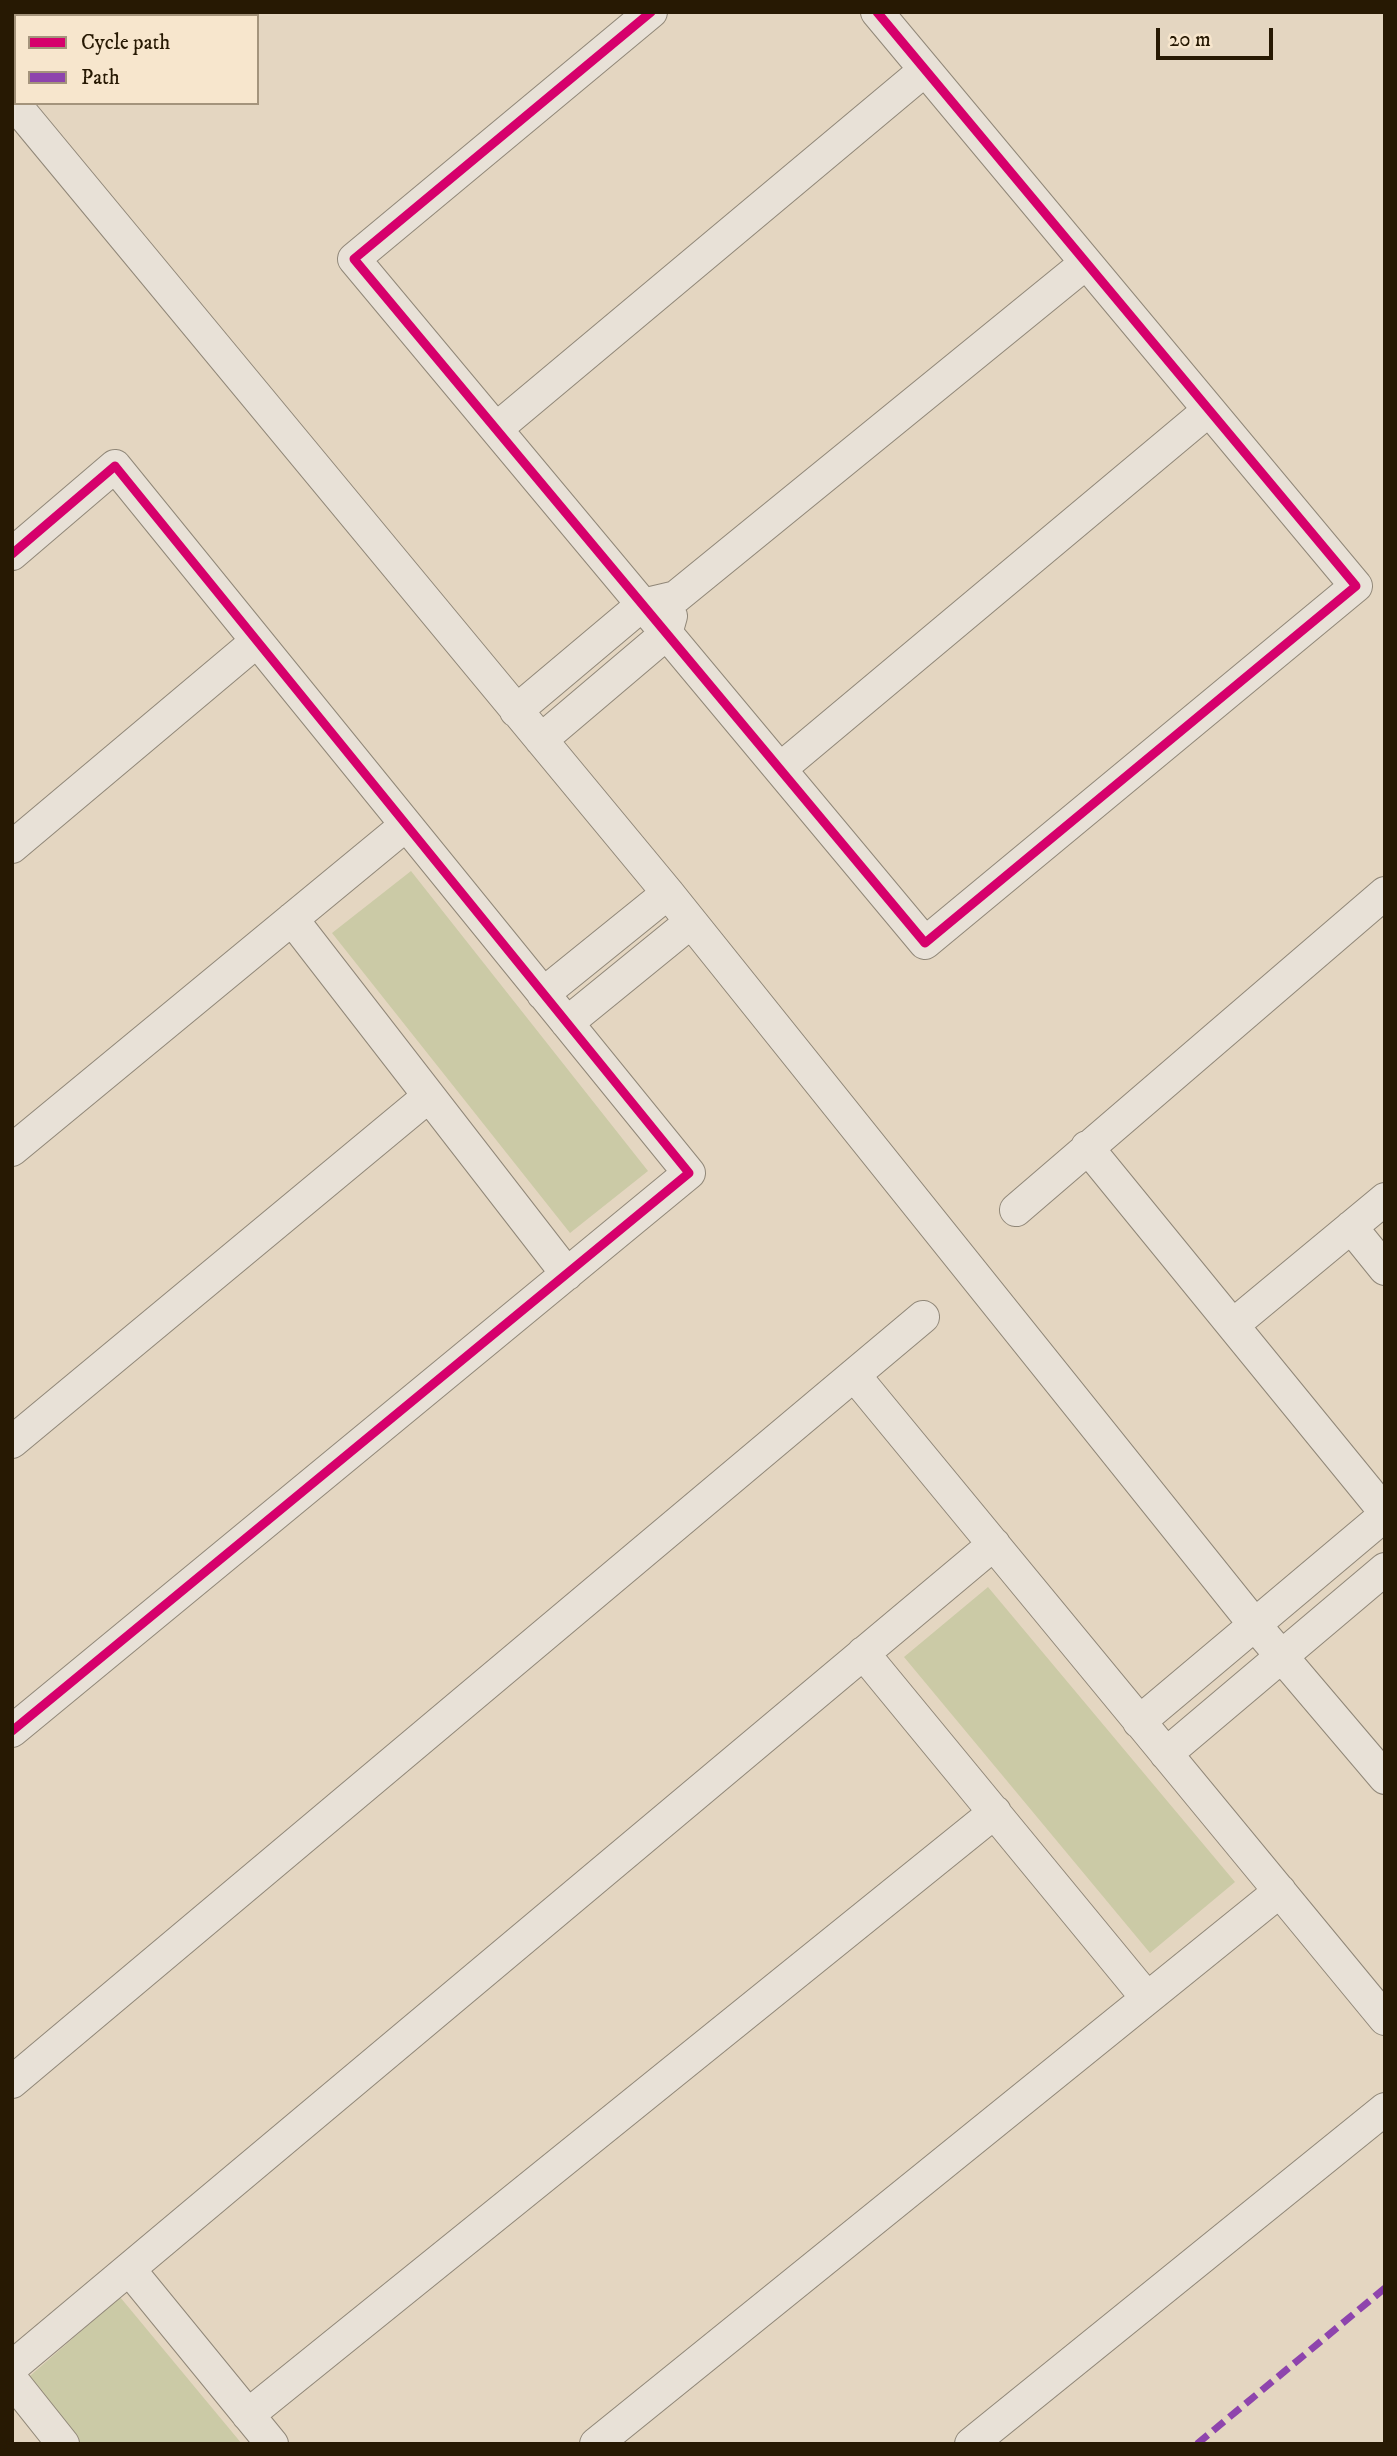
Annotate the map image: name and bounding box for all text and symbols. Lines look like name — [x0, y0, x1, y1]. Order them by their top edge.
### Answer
legend — [14, 14, 259, 105]
scale bar — [1159, 14, 1276, 58]
text: 20 m — [1169, 27, 1211, 53]
text: Cycle path — [81, 30, 170, 56]
text: Path — [81, 65, 120, 91]

